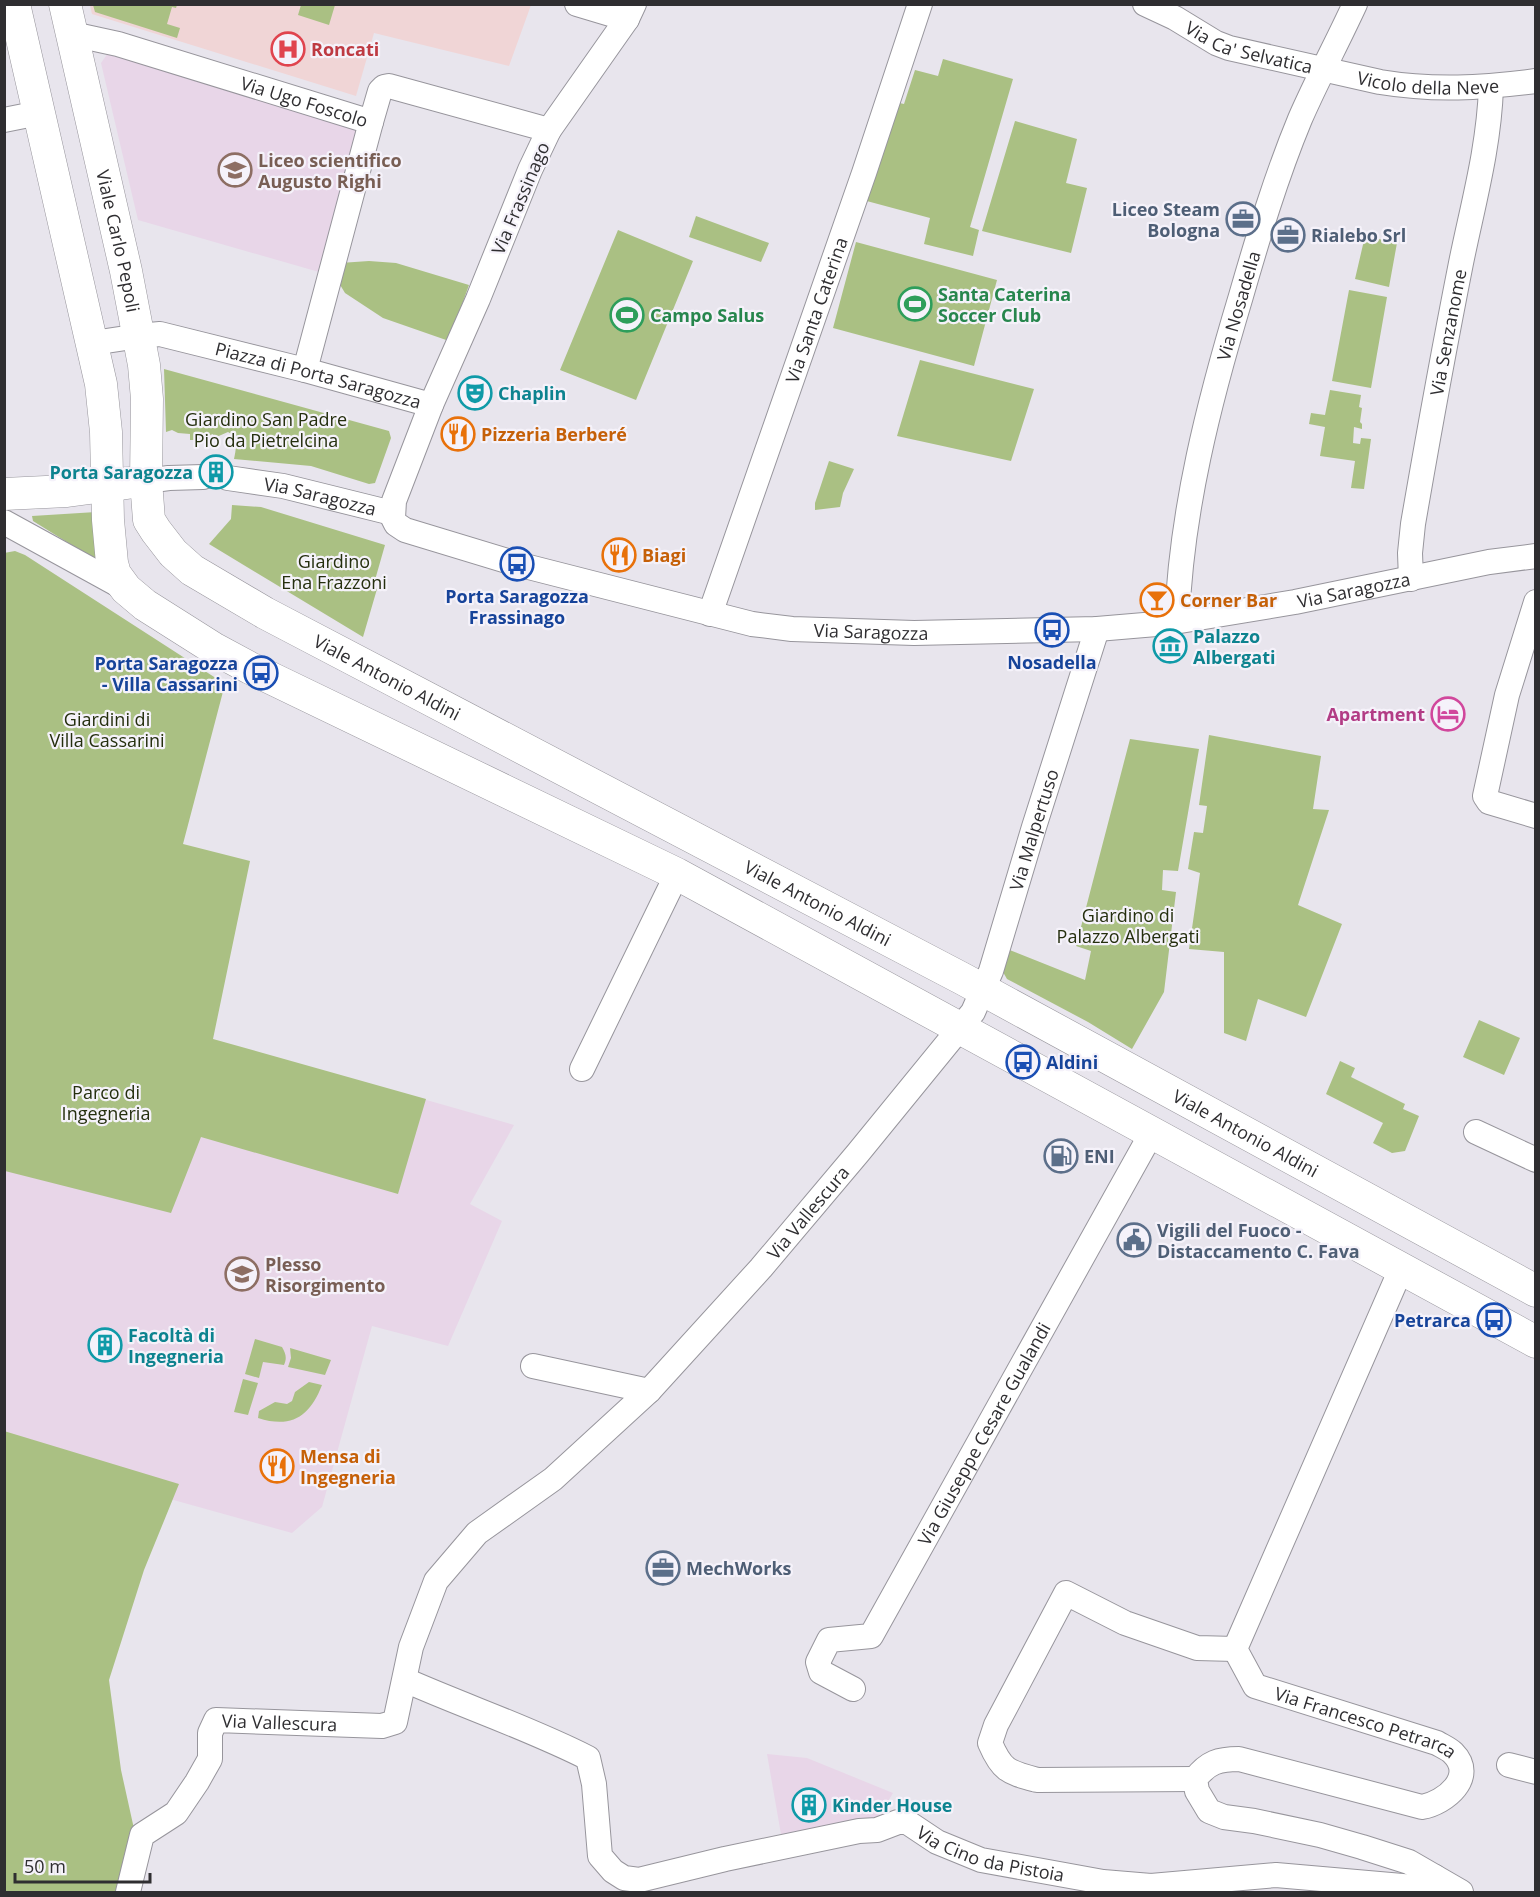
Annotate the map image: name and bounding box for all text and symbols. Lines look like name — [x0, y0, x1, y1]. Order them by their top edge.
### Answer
street label: Via Ca' Selvatica — [1181, 15, 1315, 78]
hospital icon: Roncati — [270, 31, 306, 67]
place label: Roncati — [311, 37, 379, 61]
street label: Vicolo della Neve — [1355, 65, 1500, 100]
street label: Via Ugo Foscolo — [238, 71, 371, 132]
street label: Via Frassinago — [486, 138, 554, 258]
place label: Liceo scientifico Augusto Righi — [258, 148, 402, 193]
school or university icon: Liceo scientifico Augusto Righi — [217, 152, 253, 188]
street label: Viale Carlo Pepoli — [91, 167, 146, 314]
place label: Liceo Steam Bologna — [1112, 197, 1220, 242]
office icon: Liceo Steam Bologna — [1225, 201, 1261, 237]
office icon: Rialebo Srl — [1270, 217, 1306, 253]
place label: Rialebo Srl — [1311, 223, 1406, 247]
street label: Via Santa Caterina — [780, 234, 853, 386]
street label: Via Nosadella — [1211, 248, 1266, 363]
street label: Via Senzanome — [1424, 267, 1472, 397]
place label: Santa Caterina Soccer Club — [938, 282, 1071, 327]
sports icon: Santa Caterina Soccer Club — [897, 286, 933, 322]
sports icon: Campo Salus — [609, 297, 645, 333]
place label: Campo Salus — [650, 303, 764, 327]
street label: Piazza di Porta Saragozza — [213, 336, 424, 414]
theatre icon: Chaplin — [457, 375, 493, 411]
place label: Chaplin — [498, 381, 566, 405]
park label: Giardino San Padre Pio da Pietrelcina — [185, 407, 347, 452]
restaurant icon: Pizzeria Berberé — [440, 416, 476, 452]
place label: Pizzeria Berberé — [481, 422, 627, 446]
building icon: Porta Saragozza — [198, 454, 234, 490]
place label: Porta Saragozza — [49, 460, 193, 484]
street label: Via Saragozza — [263, 471, 379, 521]
restaurant icon: Biagi — [601, 537, 637, 573]
place label: Biagi — [642, 543, 686, 567]
bus stop icon: Porta Saragozza Frassinago — [499, 546, 535, 582]
park label: Giardino Ena Frazzoni — [281, 549, 387, 594]
street label: Via Saragozza — [1295, 567, 1412, 613]
bar icon: Corner Bar — [1139, 582, 1175, 618]
place label: Porta Saragozza Frassinago — [445, 584, 589, 629]
place label: Corner Bar — [1180, 588, 1277, 612]
bus stop icon: Nosadella — [1034, 612, 1070, 648]
street label: Via Saragozza — [813, 618, 929, 645]
place label: Palazzo Albergati — [1193, 624, 1275, 669]
museum icon: Palazzo Albergati — [1152, 628, 1188, 664]
street label: Viale Antonio Aldini — [310, 629, 465, 725]
place label: Nosadella — [1007, 650, 1097, 674]
place label: Porta Saragozza - Villa Cassarini — [94, 651, 238, 696]
bus stop icon: Porta Saragozza - Villa Cassarini — [243, 655, 279, 691]
hotel icon: Apartment — [1430, 696, 1466, 732]
place label: Apartment — [1326, 702, 1425, 726]
park label: Giardini di Villa Cassarini — [49, 707, 165, 752]
street label: Via Malpertuso — [1004, 766, 1064, 893]
street label: Viale Antonio Aldini — [740, 854, 895, 951]
park label: Giardino di Palazzo Albergati — [1057, 903, 1199, 948]
bus stop icon: Aldini — [1005, 1044, 1041, 1080]
place label: Aldini — [1046, 1050, 1098, 1074]
park label: Parco di Ingegneria — [62, 1080, 150, 1125]
street label: Viale Antonio Aldini — [1169, 1084, 1323, 1182]
fuel station icon: ENI — [1043, 1138, 1079, 1174]
place label: ENI — [1084, 1144, 1115, 1168]
street label: Via Vallescura — [761, 1161, 854, 1264]
place label: Vigili del Fuoco - Distaccamento C. Fava — [1157, 1218, 1360, 1263]
public building icon: Vigili del Fuoco - Distaccamento C. Fava — [1116, 1222, 1152, 1258]
place label: Plesso Risorgimento — [265, 1252, 385, 1297]
school or university icon: Plesso Risorgimento — [224, 1256, 260, 1292]
bus stop icon: Petrarca — [1476, 1302, 1512, 1338]
place label: Petrarca — [1394, 1308, 1471, 1332]
street label: Via Giuseppe Cesare Gualandi — [912, 1318, 1056, 1550]
place label: Facoltà di Ingegneria — [128, 1323, 224, 1368]
building icon: Facoltà di Ingegneria — [87, 1327, 123, 1363]
place label: Mensa di Ingegneria — [300, 1444, 396, 1489]
restaurant icon: Mensa di Ingegneria — [259, 1448, 295, 1484]
office icon: MechWorks — [645, 1550, 681, 1586]
place label: MechWorks — [686, 1556, 792, 1580]
street label: Via Francesco Petrarca — [1272, 1681, 1462, 1763]
street label: Via Vallescura — [221, 1708, 338, 1736]
building icon: Kinder House — [791, 1787, 827, 1823]
place label: Kinder House — [832, 1793, 952, 1817]
street label: Via Cino da Pistoia — [912, 1820, 1066, 1887]
scale bar — [15, 1846, 150, 1884]
text: 50 m — [24, 1854, 66, 1878]

